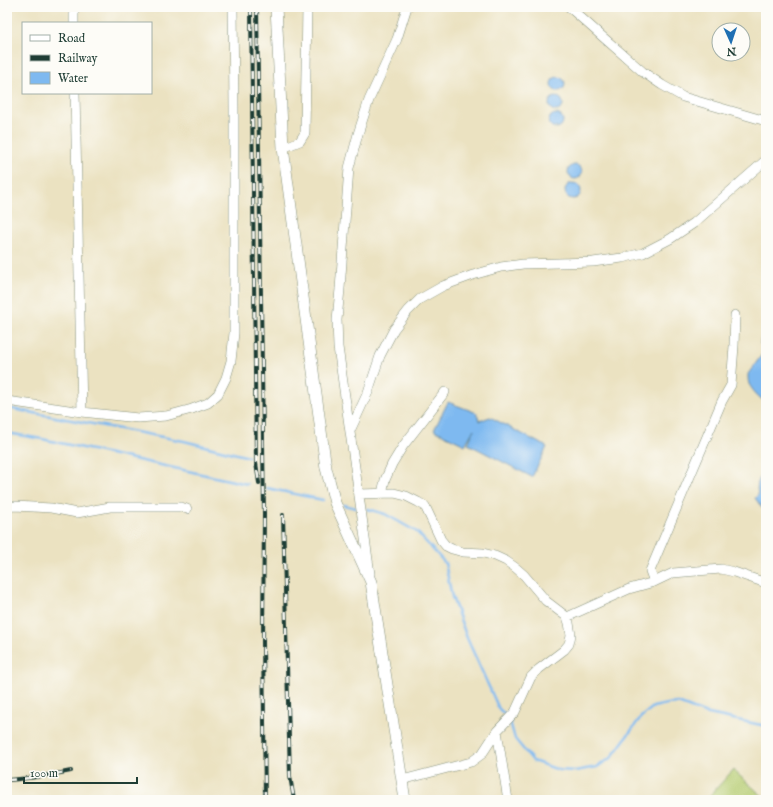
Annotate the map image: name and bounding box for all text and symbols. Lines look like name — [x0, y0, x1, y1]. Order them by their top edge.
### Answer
legend — [22, 22, 152, 94]
north arrow — [711, 22, 751, 62]
text: Road — [58, 31, 86, 46]
text: N — [726, 44, 738, 58]
text: Railway — [58, 51, 97, 66]
text: Water — [58, 71, 89, 86]
scale bar — [24, 759, 137, 785]
text: 100 m — [30, 766, 58, 781]

